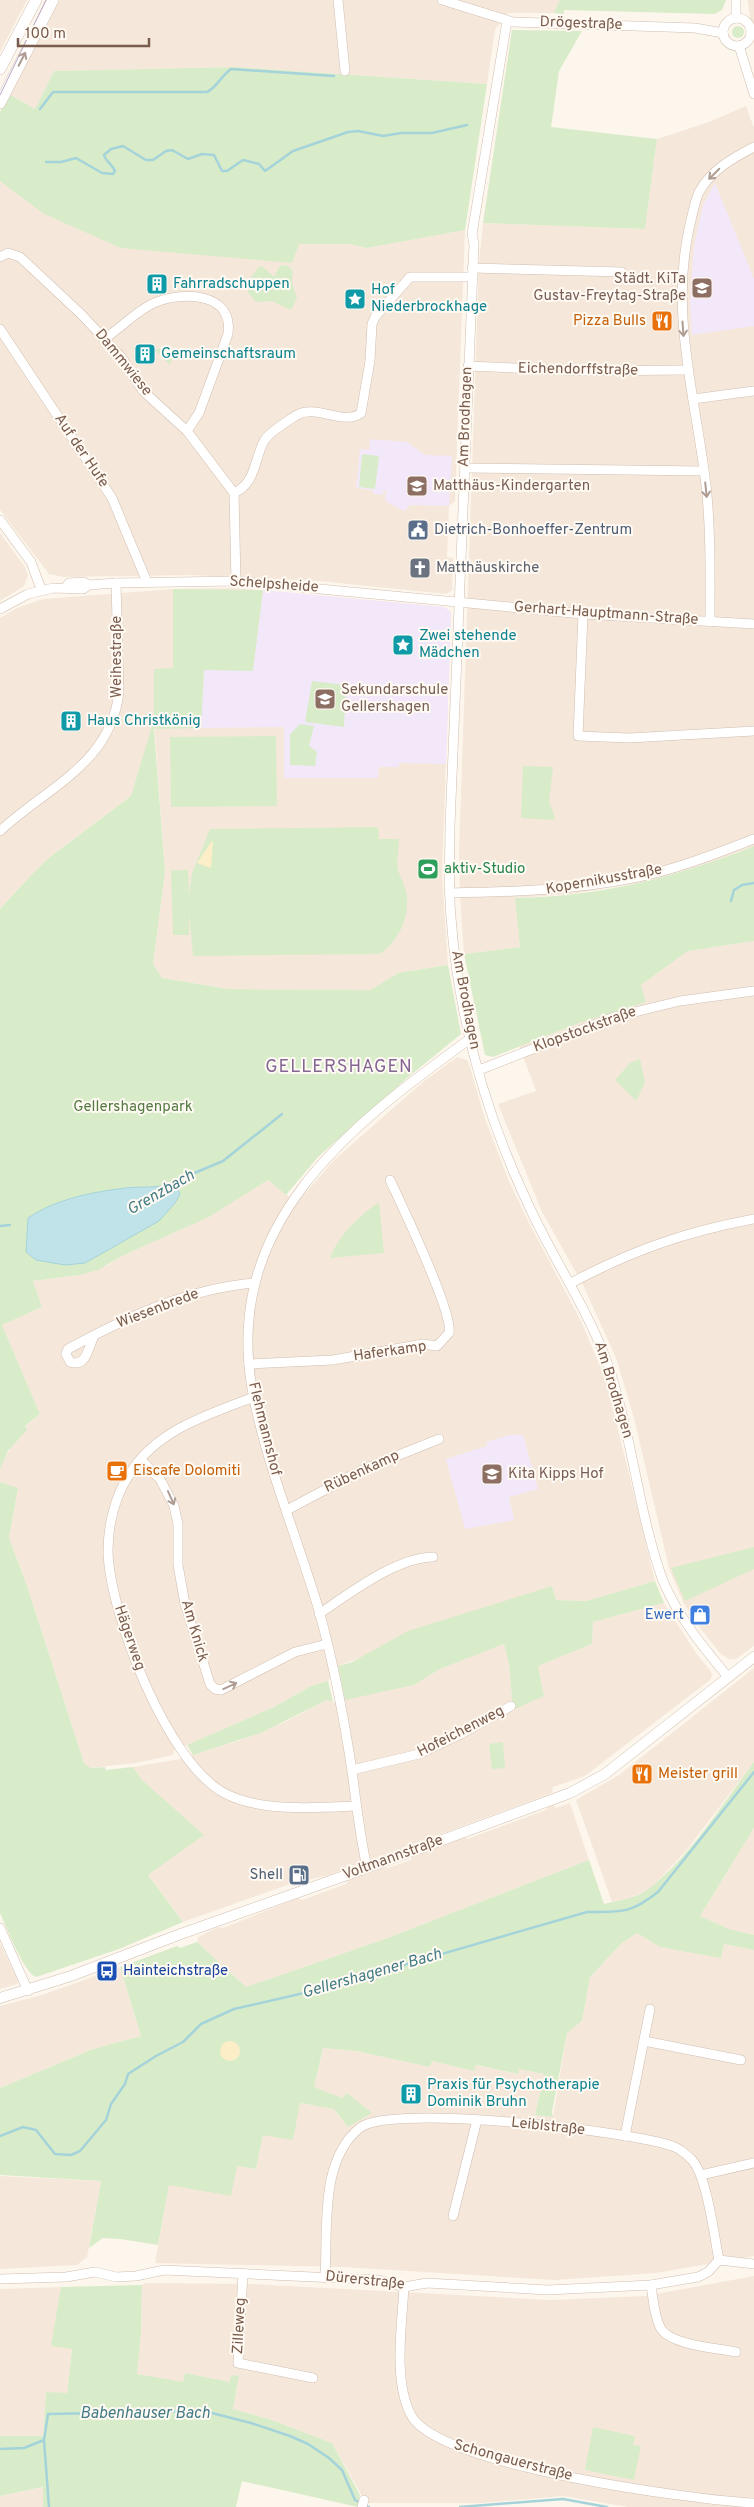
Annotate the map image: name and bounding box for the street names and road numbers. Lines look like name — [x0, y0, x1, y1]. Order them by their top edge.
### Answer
street label: Drögestraße — [539, 13, 623, 35]
street label: Dammwiese — [90, 326, 156, 400]
street label: Eichendorffstraße — [518, 359, 638, 381]
street label: Am Brodhagen — [455, 366, 477, 468]
street label: Auf der Hufe — [49, 411, 113, 491]
street label: Schelpsheide — [229, 572, 319, 598]
street label: Gerhart-Hauptmann-Straße — [513, 598, 699, 630]
street label: Weihestraße — [108, 616, 127, 698]
street label: Kopernikusstraße — [544, 860, 664, 900]
street label: Am Brodhagen — [446, 949, 484, 1051]
street label: Klopstockstraße — [531, 1003, 639, 1057]
street label: Wiesenbrede — [114, 1285, 202, 1333]
street label: Haferkamp — [352, 1337, 428, 1367]
street label: Am Brodhagen — [589, 1339, 637, 1441]
street label: Flehmannshof — [243, 1380, 285, 1478]
street label: Rübenkamp — [321, 1446, 403, 1498]
street label: Am Knick — [176, 1598, 212, 1664]
street label: Hägerweg — [109, 1603, 149, 1673]
street label: Hofeichenweg — [414, 1702, 508, 1762]
street label: Voltmannstraße — [340, 1831, 446, 1885]
street label: Leiblstraße — [510, 2114, 586, 2140]
street label: Dürerstraße — [324, 2267, 406, 2295]
street label: Zilleweg — [229, 2297, 251, 2355]
street label: Schongauerstraße — [451, 2436, 575, 2486]

